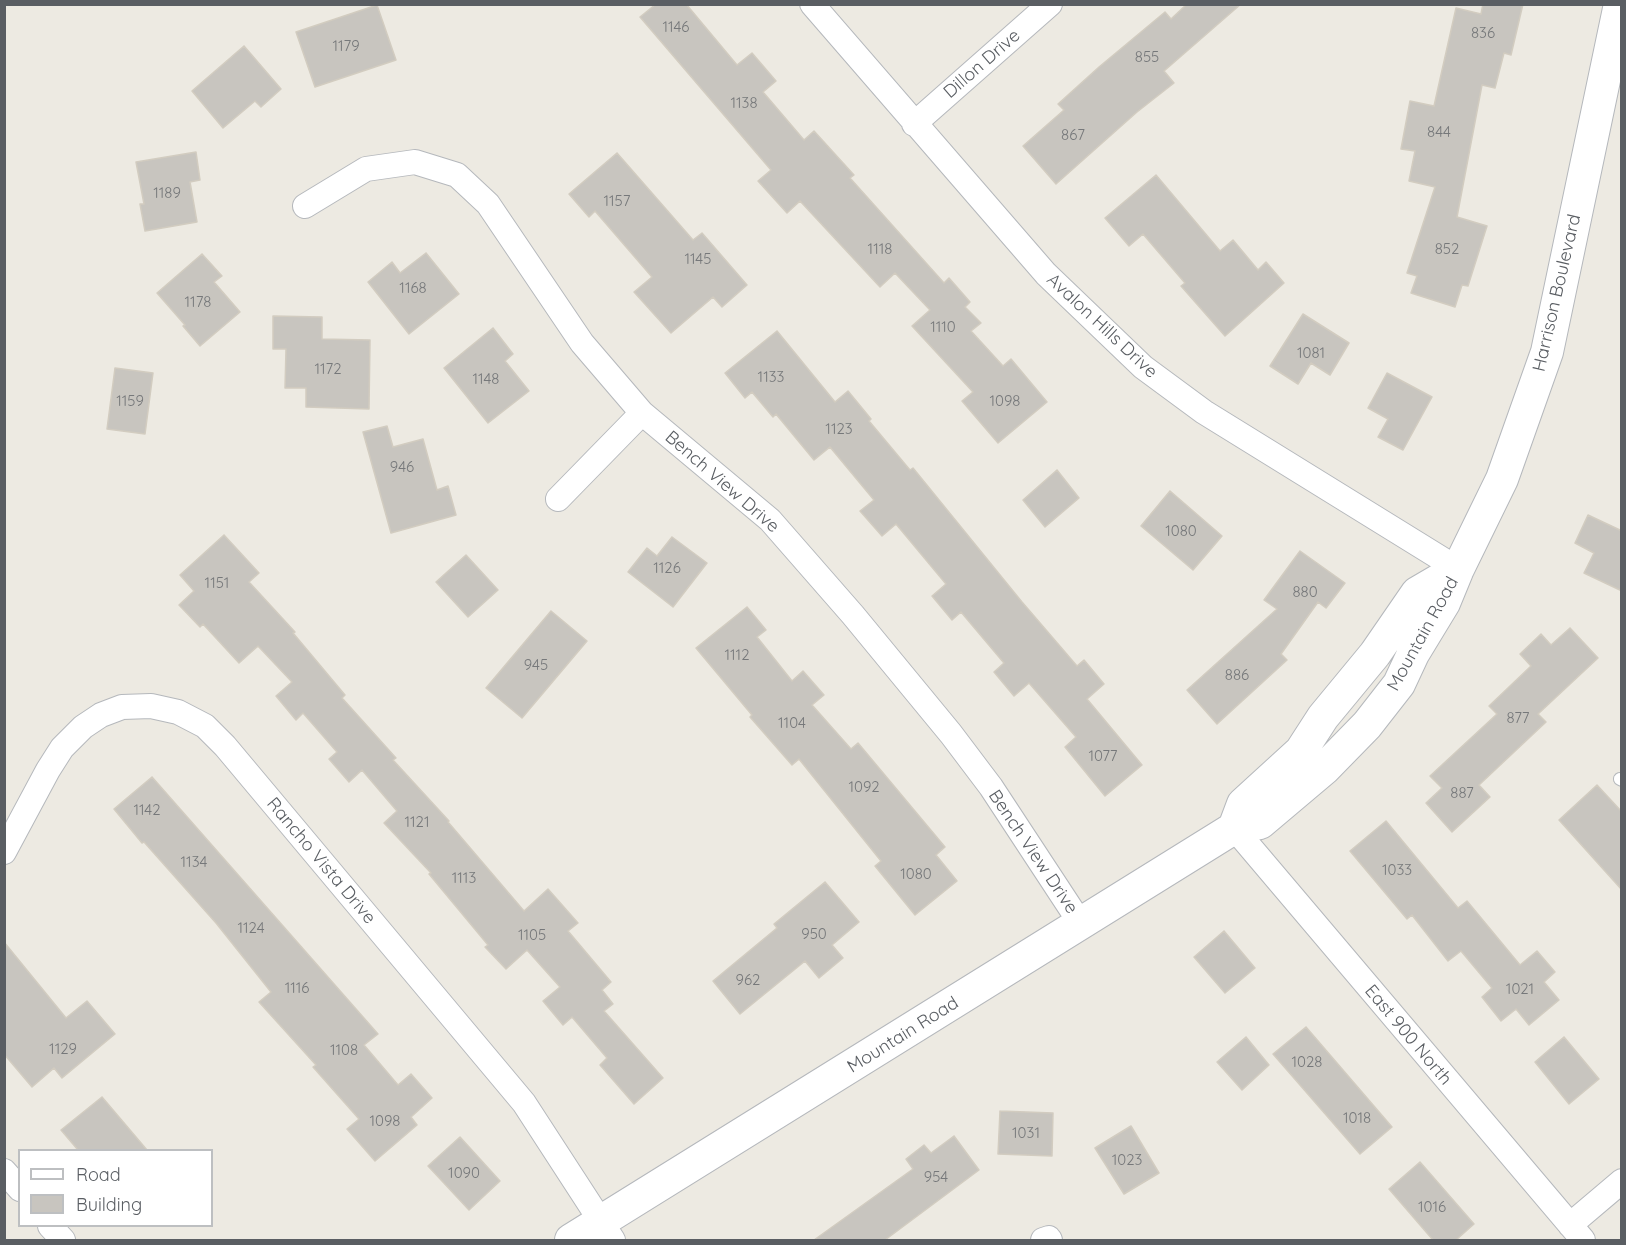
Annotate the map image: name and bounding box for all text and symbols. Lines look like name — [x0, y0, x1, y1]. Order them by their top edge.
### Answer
house number: 1146 — [663, 18, 689, 36]
house number: 836 — [1471, 24, 1495, 42]
street label: Dillon Drive — [939, 25, 1025, 103]
house number: 1179 — [332, 37, 360, 55]
house number: 855 — [1135, 48, 1159, 66]
house number: 1138 — [730, 94, 758, 112]
house number: 844 — [1427, 123, 1451, 141]
house number: 867 — [1061, 126, 1085, 144]
house number: 1189 — [153, 184, 181, 202]
house number: 1157 — [604, 192, 630, 210]
street label: Harrison Boulevard — [1528, 212, 1586, 374]
house number: 1118 — [868, 240, 892, 258]
house number: 852 — [1435, 240, 1459, 258]
house number: 1145 — [684, 250, 712, 268]
street label: Avalon Hills Drive — [1042, 269, 1162, 383]
house number: 1168 — [399, 279, 427, 297]
house number: 1178 — [185, 293, 211, 311]
house number: 1110 — [930, 318, 956, 336]
house number: 1081 — [1297, 344, 1325, 362]
house number: 1172 — [314, 360, 342, 378]
house number: 1133 — [758, 368, 784, 386]
house number: 1148 — [473, 370, 499, 388]
house number: 1159 — [116, 392, 144, 410]
house number: 1098 — [990, 392, 1020, 410]
house number: 1123 — [825, 420, 853, 438]
street label: Bench View Drive — [660, 426, 784, 538]
house number: 946 — [390, 458, 414, 476]
house number: 1080 — [1165, 522, 1197, 540]
house number: 1126 — [653, 559, 681, 577]
street label: Mountain Road — [1383, 573, 1463, 695]
house number: 1151 — [205, 574, 229, 592]
house number: 880 — [1292, 583, 1318, 601]
house number: 1112 — [725, 646, 749, 664]
house number: 945 — [524, 656, 548, 674]
house number: 886 — [1225, 666, 1249, 684]
house number: 877 — [1506, 709, 1530, 727]
house number: 1104 — [778, 714, 806, 732]
house number: 1077 — [1088, 747, 1118, 765]
house number: 1092 — [848, 778, 880, 796]
house number: 887 — [1450, 784, 1474, 802]
street label: Bench View Drive — [984, 786, 1082, 918]
street label: Rancho Vista Drive — [262, 793, 380, 929]
house number: 1142 — [133, 801, 161, 819]
house number: 1121 — [405, 813, 429, 831]
house number: 1134 — [181, 853, 207, 871]
house number: 1033 — [1382, 861, 1412, 879]
house number: 1080 — [900, 865, 932, 883]
house number: 1113 — [452, 869, 476, 887]
house number: 1124 — [237, 919, 265, 937]
house number: 950 — [801, 925, 827, 943]
house number: 1105 — [518, 926, 546, 944]
house number: 962 — [736, 971, 760, 989]
house number: 1116 — [285, 979, 309, 997]
street label: East 900 North — [1360, 980, 1456, 1090]
house number: 1021 — [1506, 980, 1534, 998]
street label: Mountain Road — [843, 992, 963, 1078]
house number: 1129 — [49, 1040, 77, 1058]
house number: 1108 — [330, 1041, 358, 1059]
house number: 1028 — [1292, 1053, 1322, 1071]
house number: 1018 — [1343, 1109, 1371, 1127]
house number: 1098 — [370, 1112, 400, 1130]
house number: 1031 — [1012, 1124, 1040, 1142]
legend — [18, 1149, 213, 1227]
house number: 1023 — [1112, 1151, 1142, 1169]
text: Road — [76, 1163, 121, 1186]
house number: 1090 — [448, 1164, 480, 1182]
house number: 954 — [924, 1168, 948, 1186]
text: Building — [76, 1193, 142, 1216]
house number: 1016 — [1418, 1198, 1446, 1216]

